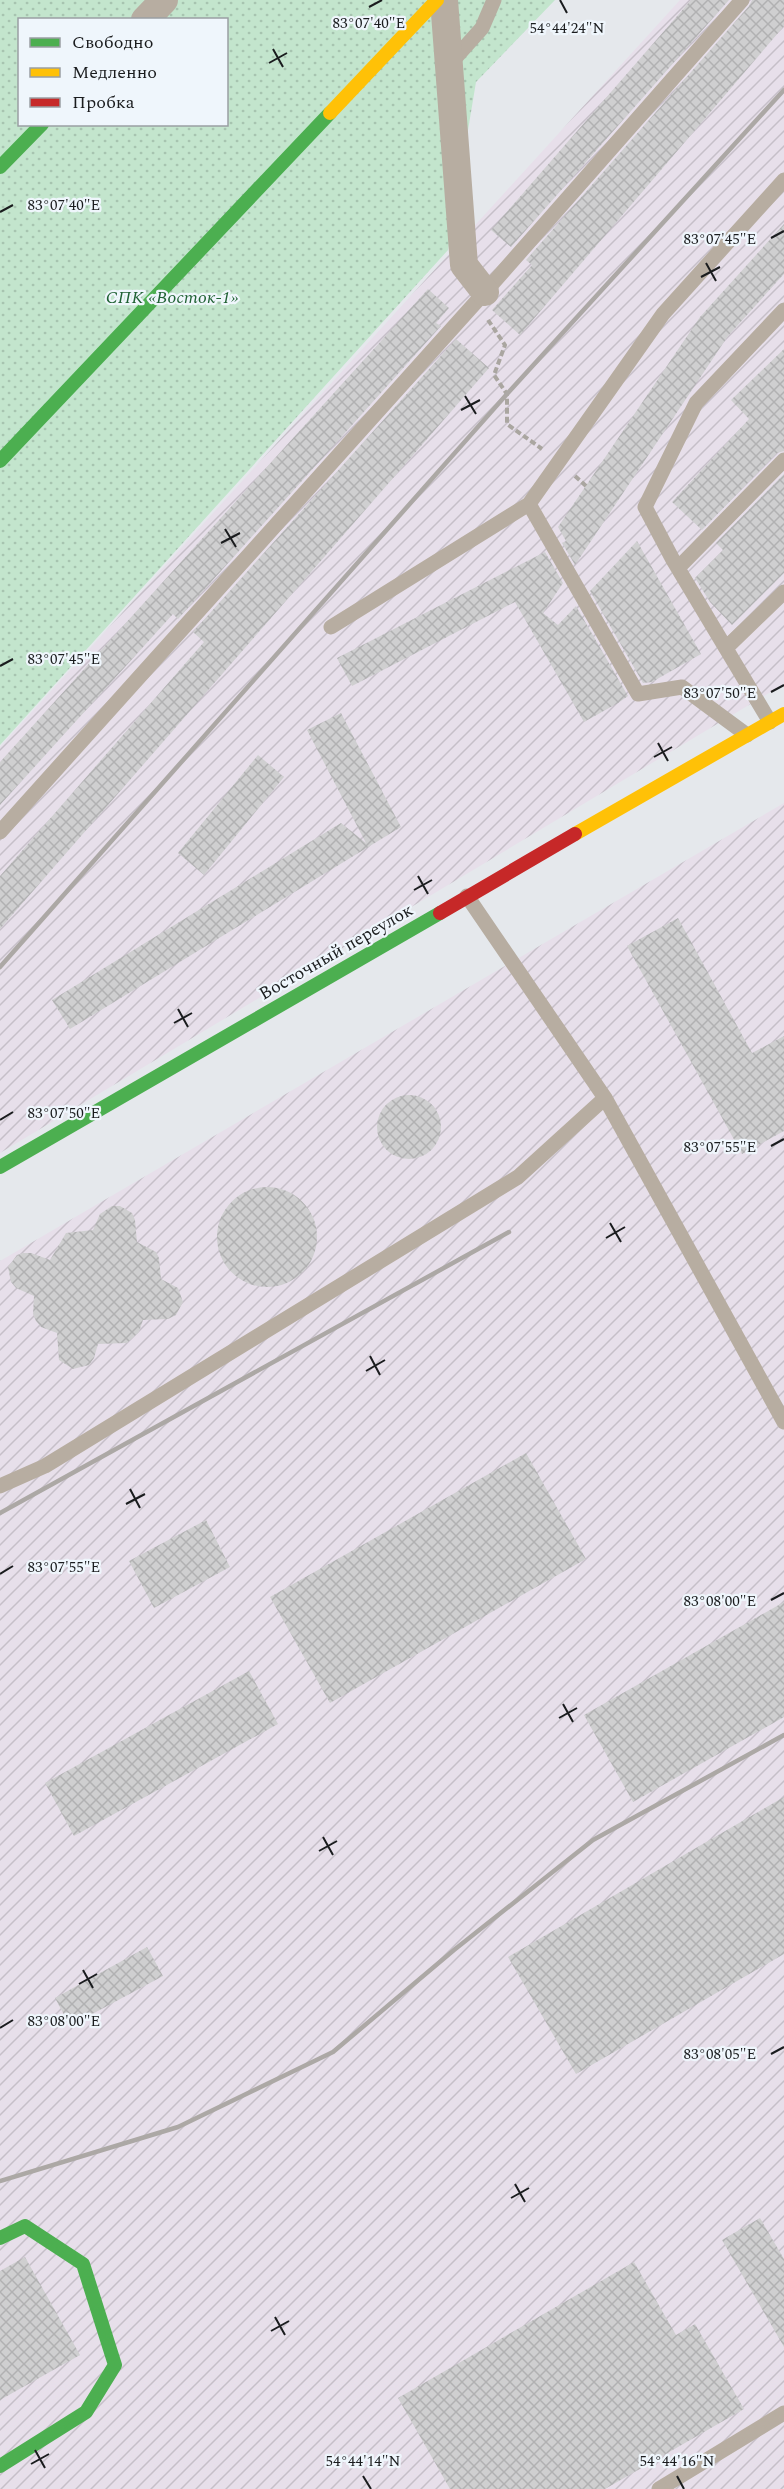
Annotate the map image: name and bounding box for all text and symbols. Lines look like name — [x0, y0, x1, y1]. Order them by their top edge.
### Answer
text: 83°07'40"E — [333, 12, 405, 35]
text: 54°44'24"N — [530, 17, 605, 40]
legend — [18, 18, 228, 126]
text: Свободно — [72, 29, 153, 56]
text: Медленно — [72, 59, 157, 86]
text: Пробка — [72, 89, 135, 116]
text: 83°07'40"E — [28, 194, 100, 217]
text: 83°07'45"E — [684, 228, 756, 251]
park label: СПК «Восток-1» — [106, 284, 239, 311]
text: 83°07'45"E — [28, 648, 100, 671]
text: 83°07'50"E — [684, 682, 756, 705]
street label: Восточный переулок — [254, 897, 418, 1007]
text: 83°07'50"E — [28, 1102, 100, 1125]
text: 83°07'55"E — [684, 1136, 756, 1159]
text: 83°07'55"E — [28, 1556, 100, 1579]
text: 83°08'00"E — [684, 1590, 756, 1613]
text: 83°08'00"E — [28, 2010, 100, 2033]
text: 83°08'05"E — [684, 2043, 756, 2066]
text: 54°44'14"N — [326, 2450, 401, 2473]
text: 54°44'16"N — [640, 2450, 715, 2473]

